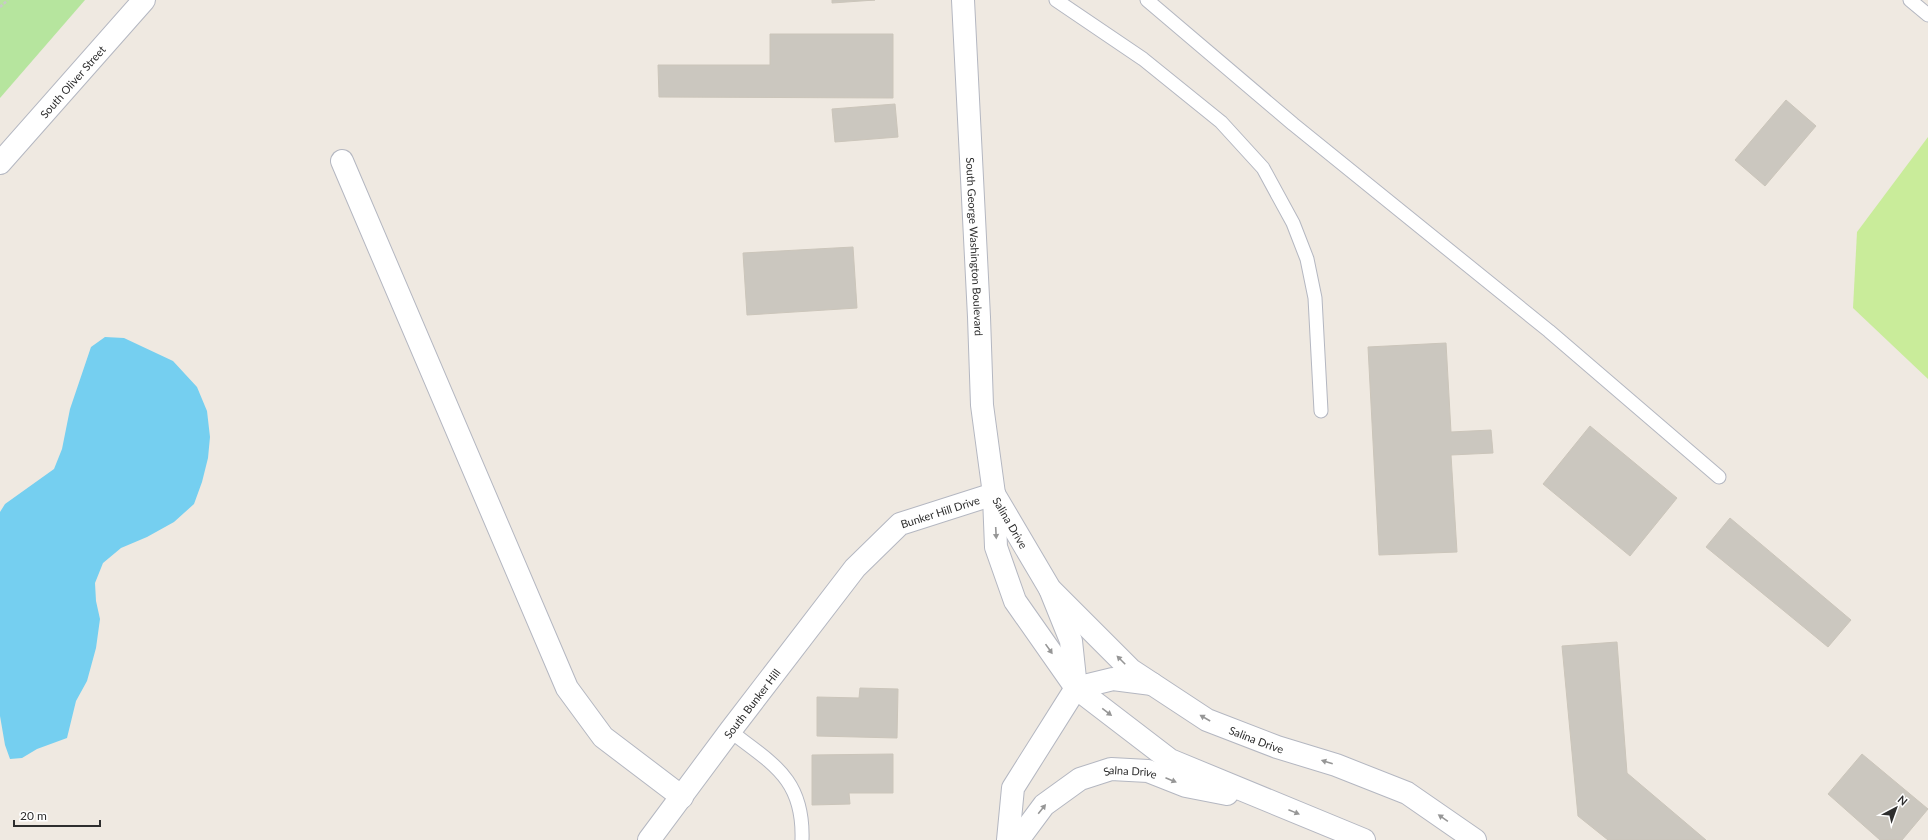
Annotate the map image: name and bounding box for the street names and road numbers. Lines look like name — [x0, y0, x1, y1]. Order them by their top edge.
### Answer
street label: South Oliver Street — [37, 42, 108, 120]
street label: South George Washington Boulevard — [964, 157, 986, 336]
street label: Bunker Hill Drive — [899, 493, 981, 530]
street label: Salina Drive — [991, 494, 1031, 551]
street label: South Bunker Hill — [721, 666, 782, 741]
street label: Salina Drive — [1228, 723, 1286, 755]
street label: Salna Drive — [1101, 762, 1160, 781]

